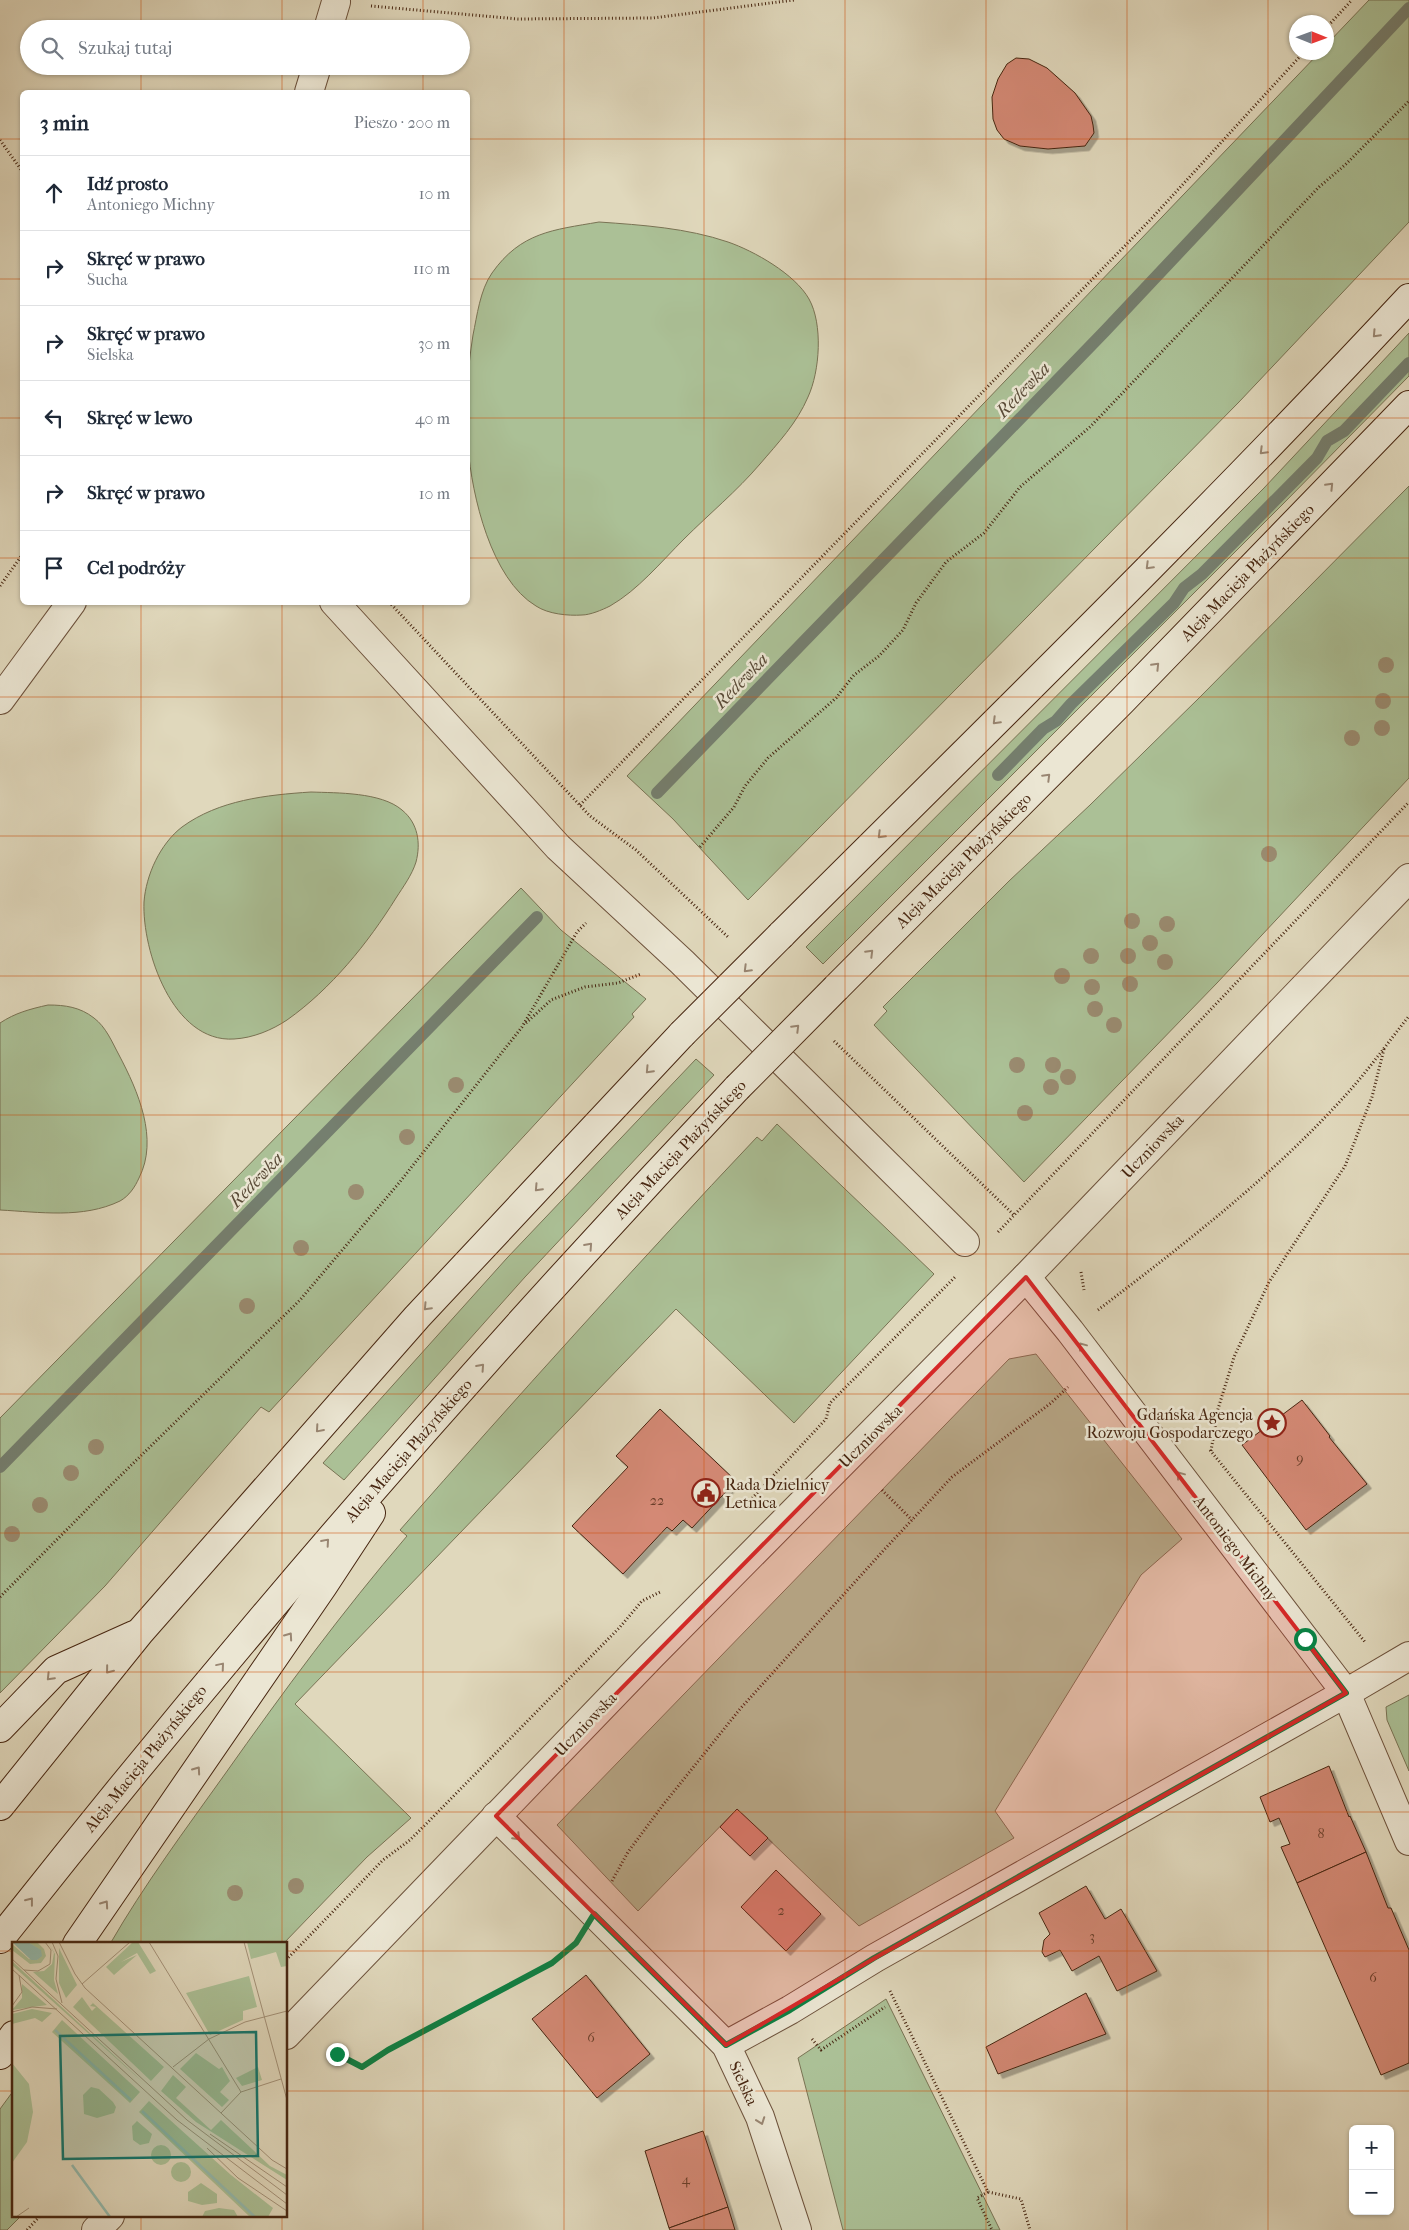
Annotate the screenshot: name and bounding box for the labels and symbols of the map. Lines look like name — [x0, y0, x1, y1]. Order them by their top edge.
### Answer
north arrow — [1289, 15, 1334, 60]
one-way arrow — [1373, 328, 1382, 337]
water label: Redewka — [991, 358, 1055, 423]
one-way arrow — [1260, 445, 1269, 454]
one-way arrow — [1324, 483, 1333, 492]
street label: Aleja Macieja Płażyńskiego — [1176, 500, 1318, 646]
one-way arrow — [1146, 561, 1155, 570]
water label: Redewka — [709, 649, 773, 714]
one-way arrow — [1150, 663, 1159, 672]
one-way arrow — [993, 715, 1002, 724]
one-way arrow — [1041, 773, 1050, 782]
street label: Aleja Macieja Płażyńskiego — [891, 789, 1035, 933]
one-way arrow — [878, 829, 887, 838]
one-way arrow — [864, 950, 873, 959]
one-way arrow — [744, 964, 753, 973]
one-way arrow — [790, 1025, 799, 1034]
one-way arrow — [646, 1064, 655, 1073]
street label: Aleja Macieja Płażyńskiego — [610, 1076, 750, 1224]
street label: Uczniowska — [1117, 1110, 1188, 1182]
water label: Redewka — [224, 1148, 288, 1213]
one-way arrow — [535, 1183, 544, 1192]
one-way arrow — [583, 1243, 592, 1252]
one-way arrow — [424, 1301, 433, 1310]
one-way arrow — [1079, 1343, 1087, 1352]
one-way arrow — [475, 1364, 484, 1373]
street label: Aleja Macieja Płażyńskiego — [340, 1375, 476, 1527]
street label: Uczniowska — [835, 1400, 906, 1472]
place label: Gdańska Agencja Rozwoju Gospodarczego — [1087, 1405, 1254, 1442]
place icon: Gdańska Agencja Rozwoju Gospodarczego — [1257, 1408, 1287, 1438]
one-way arrow — [316, 1423, 325, 1432]
house number: 9 — [1296, 1450, 1304, 1467]
one-way arrow — [1177, 1471, 1186, 1481]
place label: Rada Dzielnicy Letnica — [725, 1475, 830, 1512]
public building icon: Rada Dzielnicy Letnica — [691, 1478, 721, 1508]
street label: Antoniego Michny — [1189, 1491, 1282, 1605]
house number: 22 — [650, 1492, 664, 1509]
one-way arrow — [321, 1539, 330, 1548]
route start — [1294, 1628, 1317, 1651]
one-way arrow — [283, 1632, 292, 1642]
one-way arrow — [216, 1663, 224, 1672]
one-way arrow — [107, 1664, 115, 1673]
one-way arrow — [47, 1671, 56, 1680]
street label: Aleja Macieja Płażyńskiego — [80, 1681, 211, 1836]
street label: Uczniowska — [550, 1688, 621, 1760]
one-way arrow — [191, 1766, 200, 1776]
house number: 8 — [1317, 1825, 1325, 1842]
one-way arrow — [511, 1831, 520, 1840]
one-way arrow — [25, 1897, 34, 1906]
one-way arrow — [98, 1900, 108, 1909]
house number: 2 — [777, 1902, 785, 1919]
house number: 3 — [1089, 1928, 1095, 1945]
inset map — [12, 1942, 288, 2218]
house number: 6 — [1369, 1969, 1377, 1986]
house number: 6 — [587, 2029, 595, 2046]
route end — [326, 2043, 349, 2066]
street label: Sielska — [725, 2058, 762, 2109]
one-way arrow — [755, 2116, 765, 2125]
house number: 4 — [682, 2171, 691, 2188]

